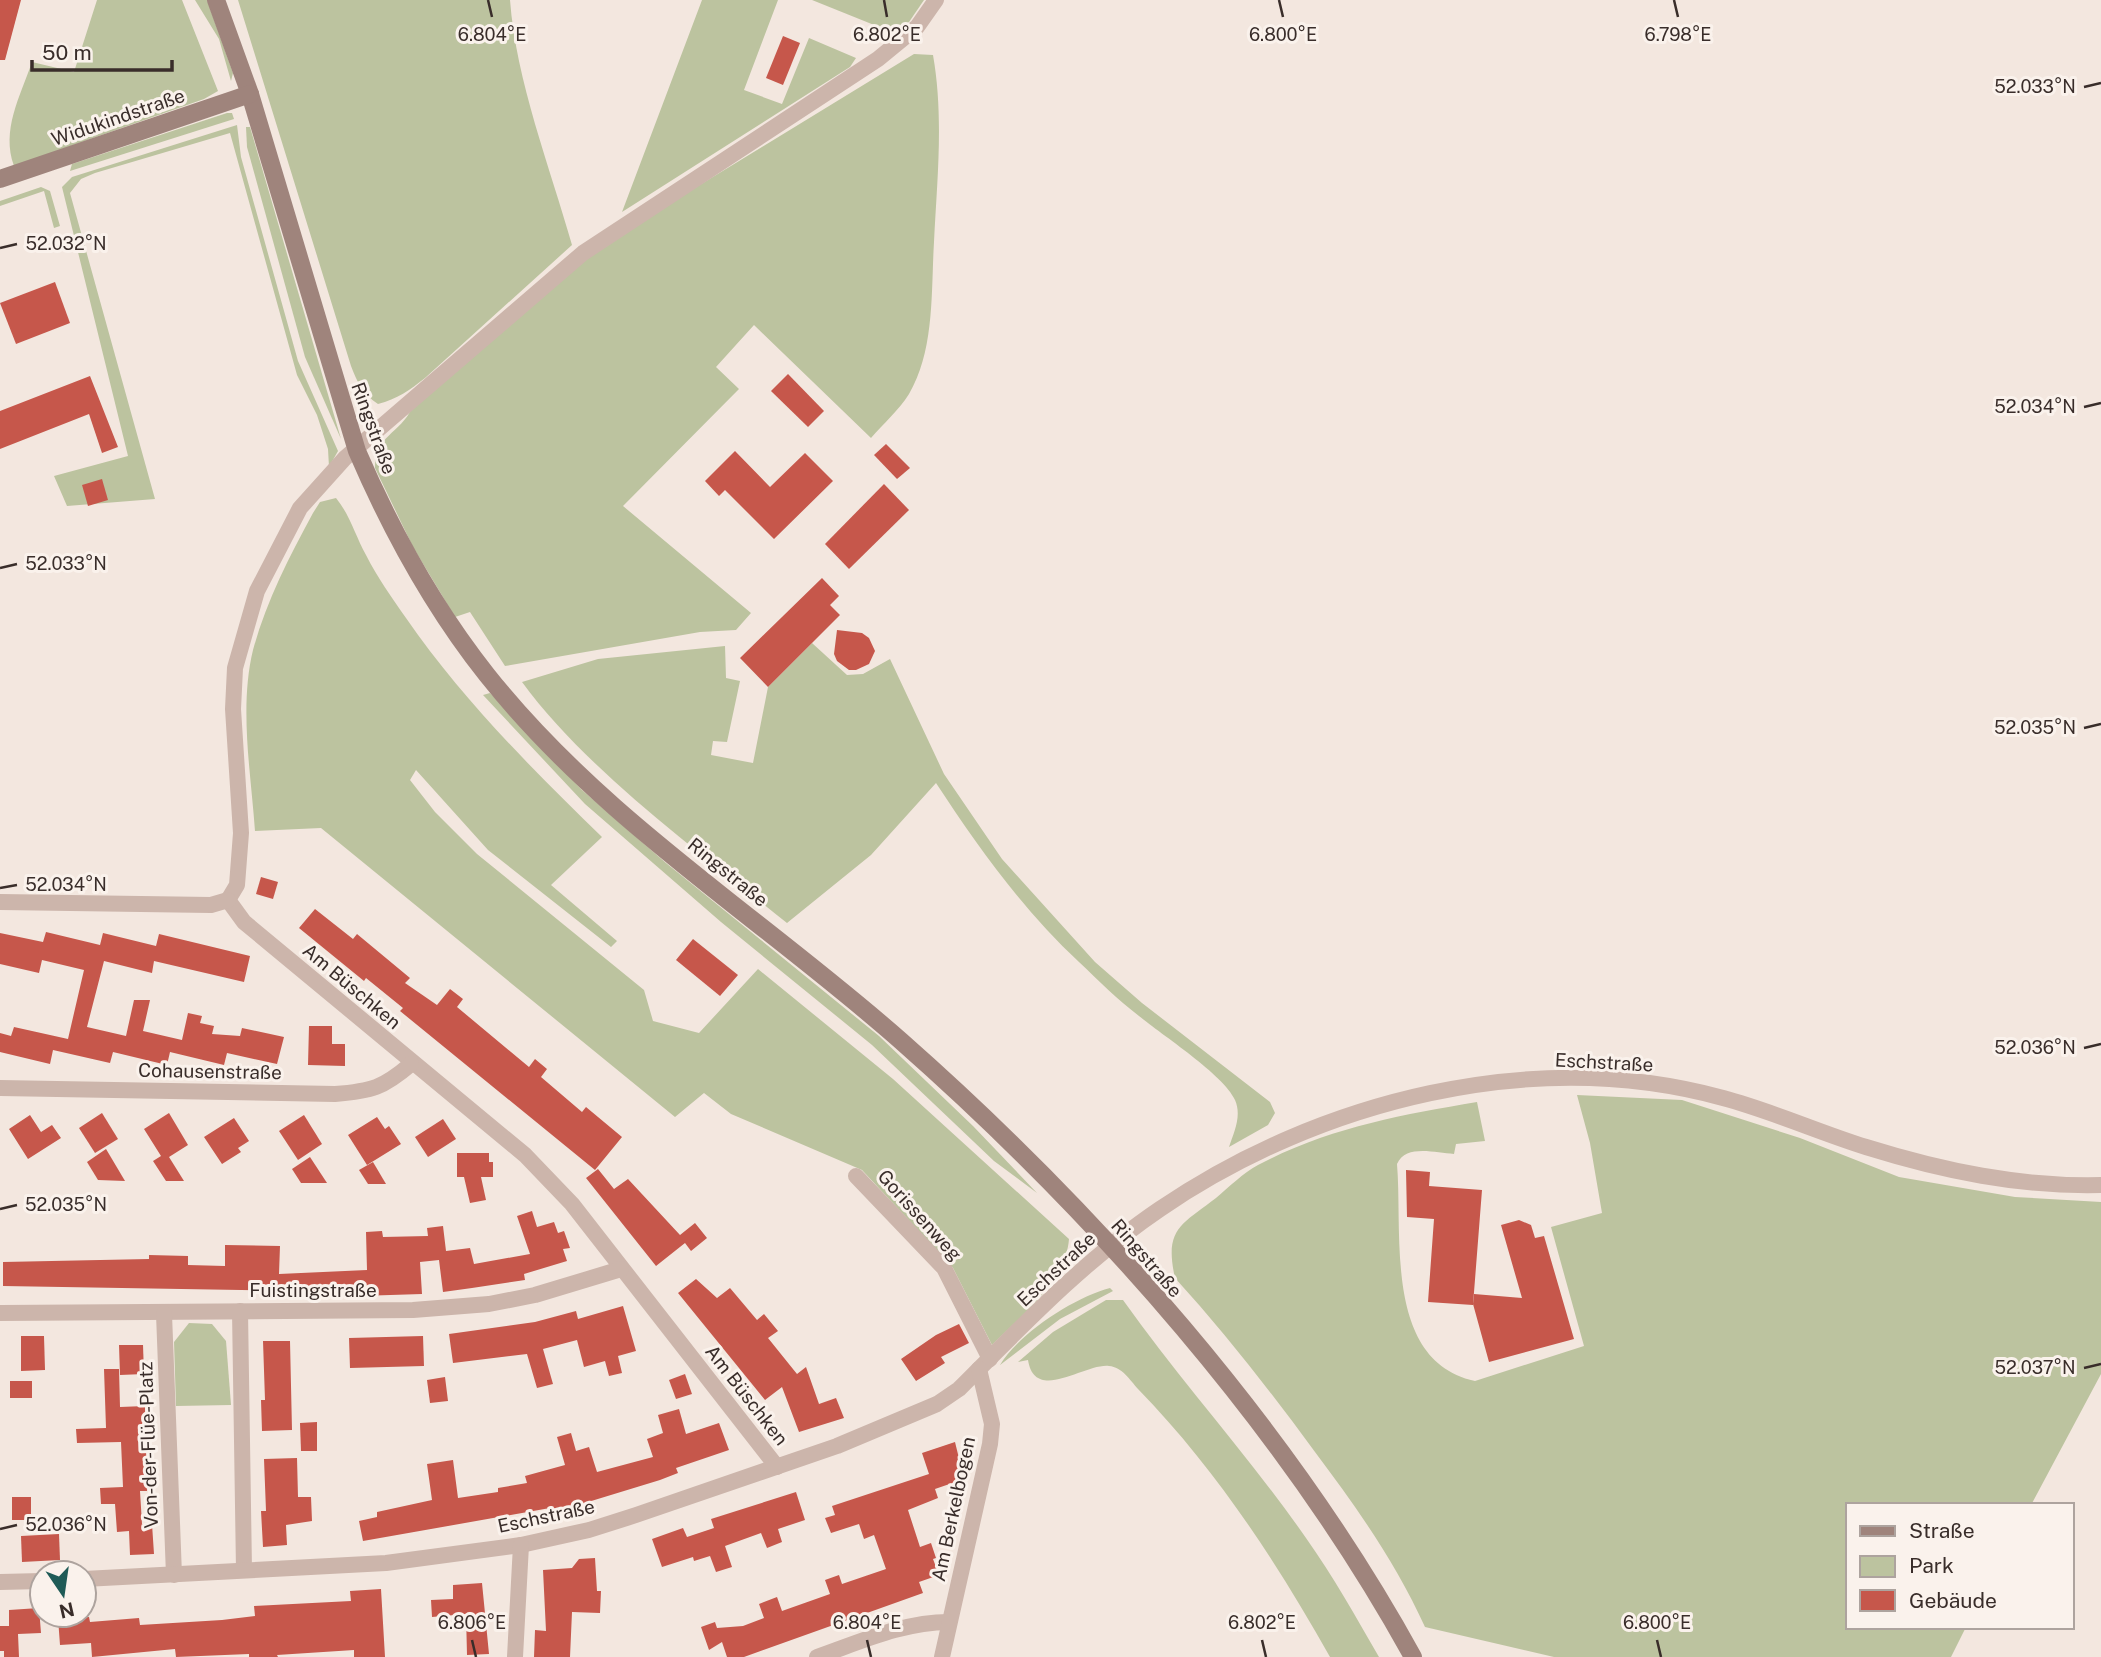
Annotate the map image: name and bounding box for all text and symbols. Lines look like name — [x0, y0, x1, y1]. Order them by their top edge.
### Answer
text: 6.804°E — [458, 24, 526, 45]
text: 6.802°E — [853, 24, 921, 45]
text: 6.800°E — [1249, 24, 1317, 45]
text: 6.798°E — [1644, 24, 1712, 45]
scale bar — [32, 28, 172, 72]
text: 50 m — [42, 40, 92, 65]
text: 52.033°N — [1994, 76, 2076, 97]
street label: Widukindstraße — [48, 84, 188, 150]
text: 52.032°N — [25, 233, 107, 254]
street label: Ringstraße — [347, 379, 401, 477]
text: 52.034°N — [1994, 396, 2076, 417]
text: 52.033°N — [25, 553, 107, 574]
text: 52.035°N — [1994, 717, 2076, 738]
street label: Ringstraße — [684, 833, 772, 911]
text: 52.034°N — [25, 874, 107, 895]
street label: Am Büschken — [299, 939, 405, 1033]
text: 52.036°N — [1994, 1037, 2076, 1058]
street label: Eschstraße — [1554, 1048, 1654, 1076]
street label: Cohausenstraße — [138, 1059, 282, 1083]
street label: Gorissenweg — [873, 1165, 967, 1265]
text: 52.035°N — [25, 1194, 107, 1215]
street label: Ringstraße — [1107, 1214, 1187, 1302]
street label: Eschstraße — [1012, 1227, 1100, 1311]
street label: Fuistingstraße — [249, 1279, 377, 1301]
street label: Am Büschken — [701, 1341, 793, 1449]
text: 52.037°N — [1995, 1357, 2075, 1378]
street label: Von-der-Flüe-Platz — [134, 1361, 162, 1529]
street label: Am Berkelbogen — [927, 1435, 979, 1583]
street label: Eschstraße — [495, 1495, 597, 1537]
legend — [1846, 1503, 2073, 1629]
text: 52.036°N — [25, 1514, 107, 1535]
text: Straße — [1909, 1518, 1975, 1543]
text: Park — [1909, 1553, 1954, 1578]
north arrow — [28, 1559, 98, 1629]
text: Gebäude — [1909, 1588, 1997, 1613]
text: N — [57, 1598, 77, 1623]
text: 6.806°E — [438, 1612, 506, 1633]
text: 6.804°E — [833, 1612, 901, 1633]
text: 6.802°E — [1228, 1612, 1296, 1633]
text: 6.800°E — [1623, 1612, 1691, 1633]

